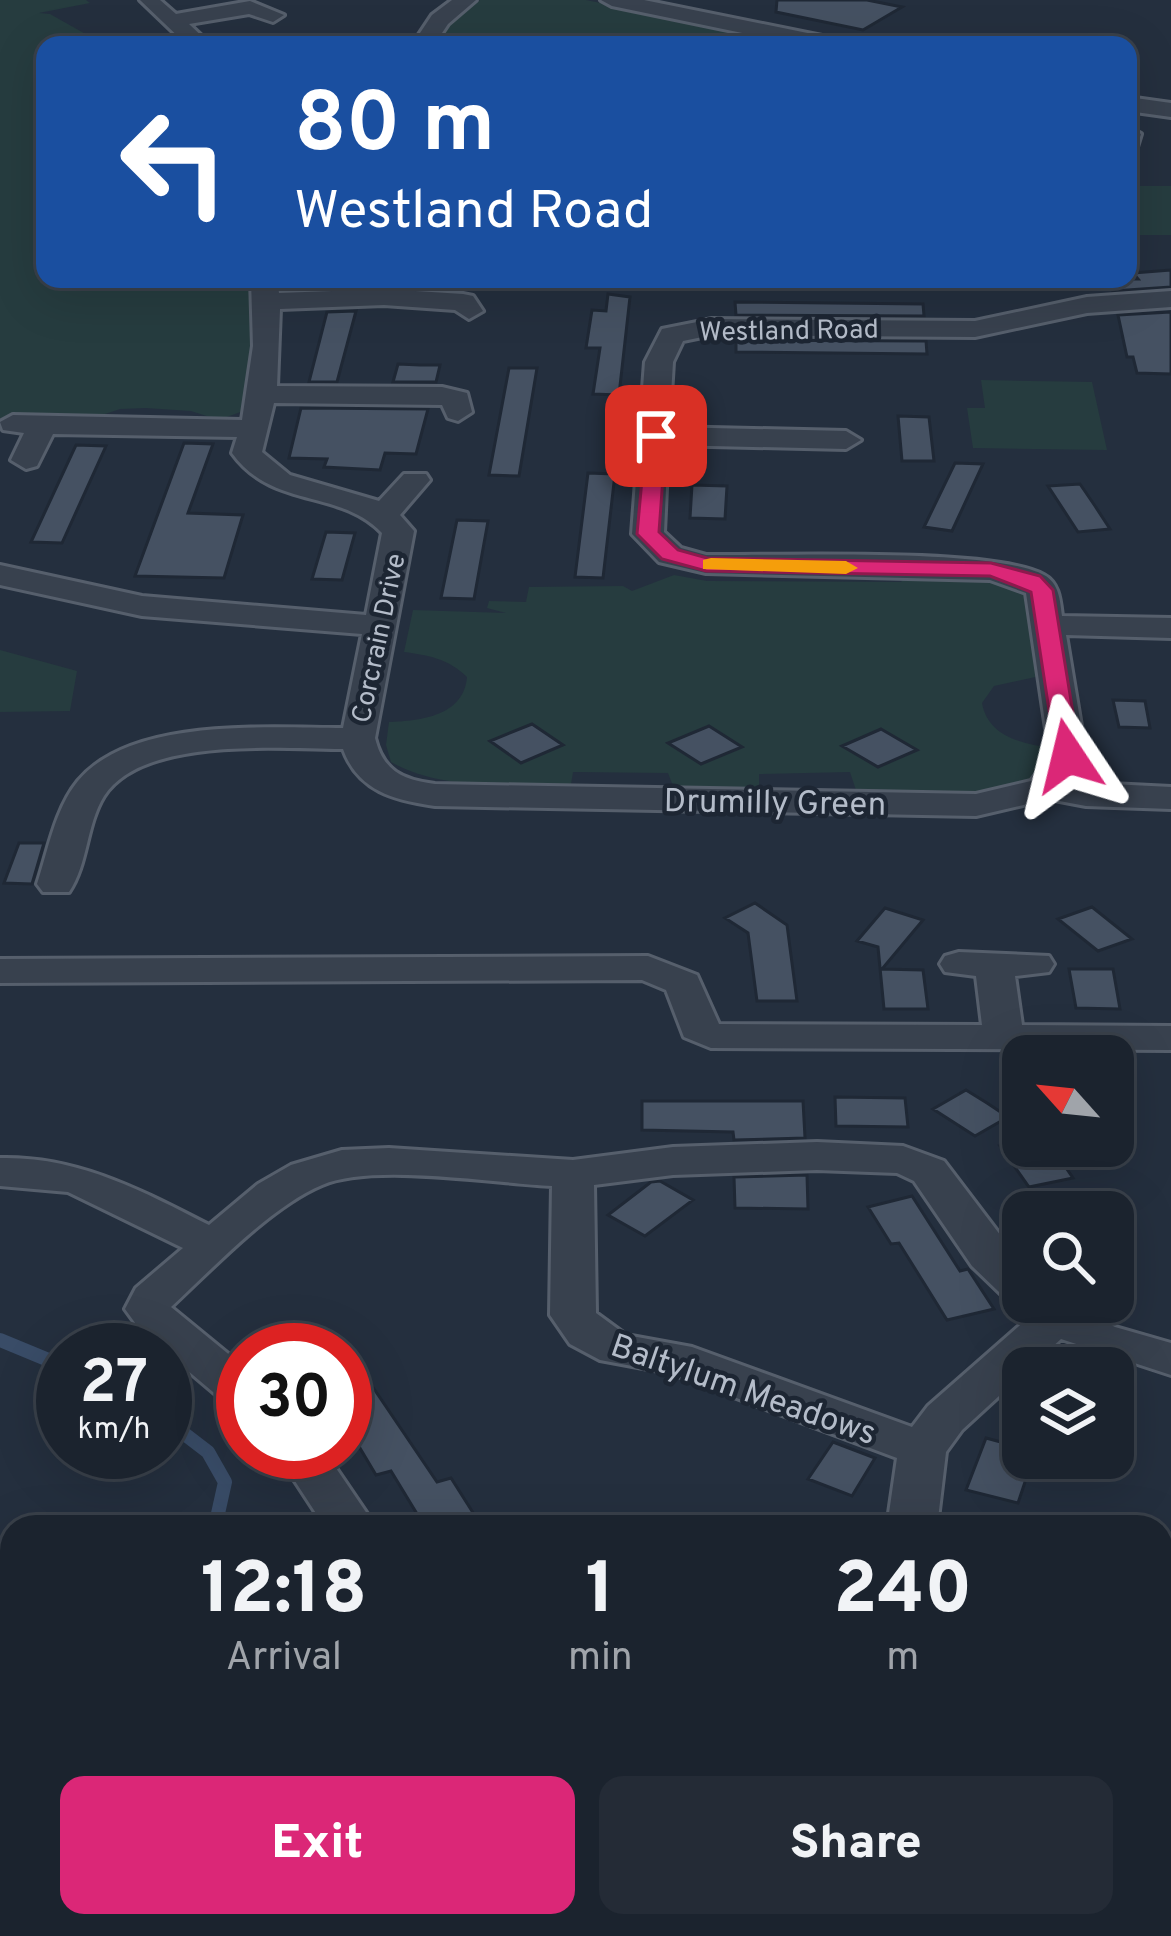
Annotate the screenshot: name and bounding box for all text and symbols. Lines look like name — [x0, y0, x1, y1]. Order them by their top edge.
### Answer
text: 80 m — [294, 75, 495, 181]
icon: left — [96, 84, 252, 240]
text: Westland Road — [294, 179, 653, 248]
street label: Westland Road — [699, 313, 879, 351]
pin — [605, 385, 707, 487]
icon: arrive — [623, 403, 689, 469]
street label: Corcrain Drive — [345, 551, 415, 726]
position arrow — [1005, 693, 1131, 819]
street label: Drumilly Green — [663, 782, 887, 828]
north arrow — [1002, 1035, 1134, 1167]
map controls — [1002, 1035, 1134, 1479]
button: search — [1002, 1191, 1134, 1323]
speed limit sign: 30 — [216, 1323, 372, 1479]
street label: Baltylum Meadows — [604, 1327, 881, 1457]
button: layers — [1002, 1347, 1134, 1479]
text: 27 — [80, 1348, 148, 1424]
text: km/h — [78, 1412, 150, 1449]
text: 12:18 — [201, 1547, 367, 1639]
text: 1 — [586, 1547, 615, 1639]
text: 240 — [833, 1547, 972, 1639]
text: Arrival — [226, 1635, 342, 1684]
text: min — [568, 1635, 633, 1684]
text: m — [886, 1635, 919, 1684]
button: Exit — [60, 1776, 575, 1914]
button: Share — [599, 1776, 1113, 1914]

